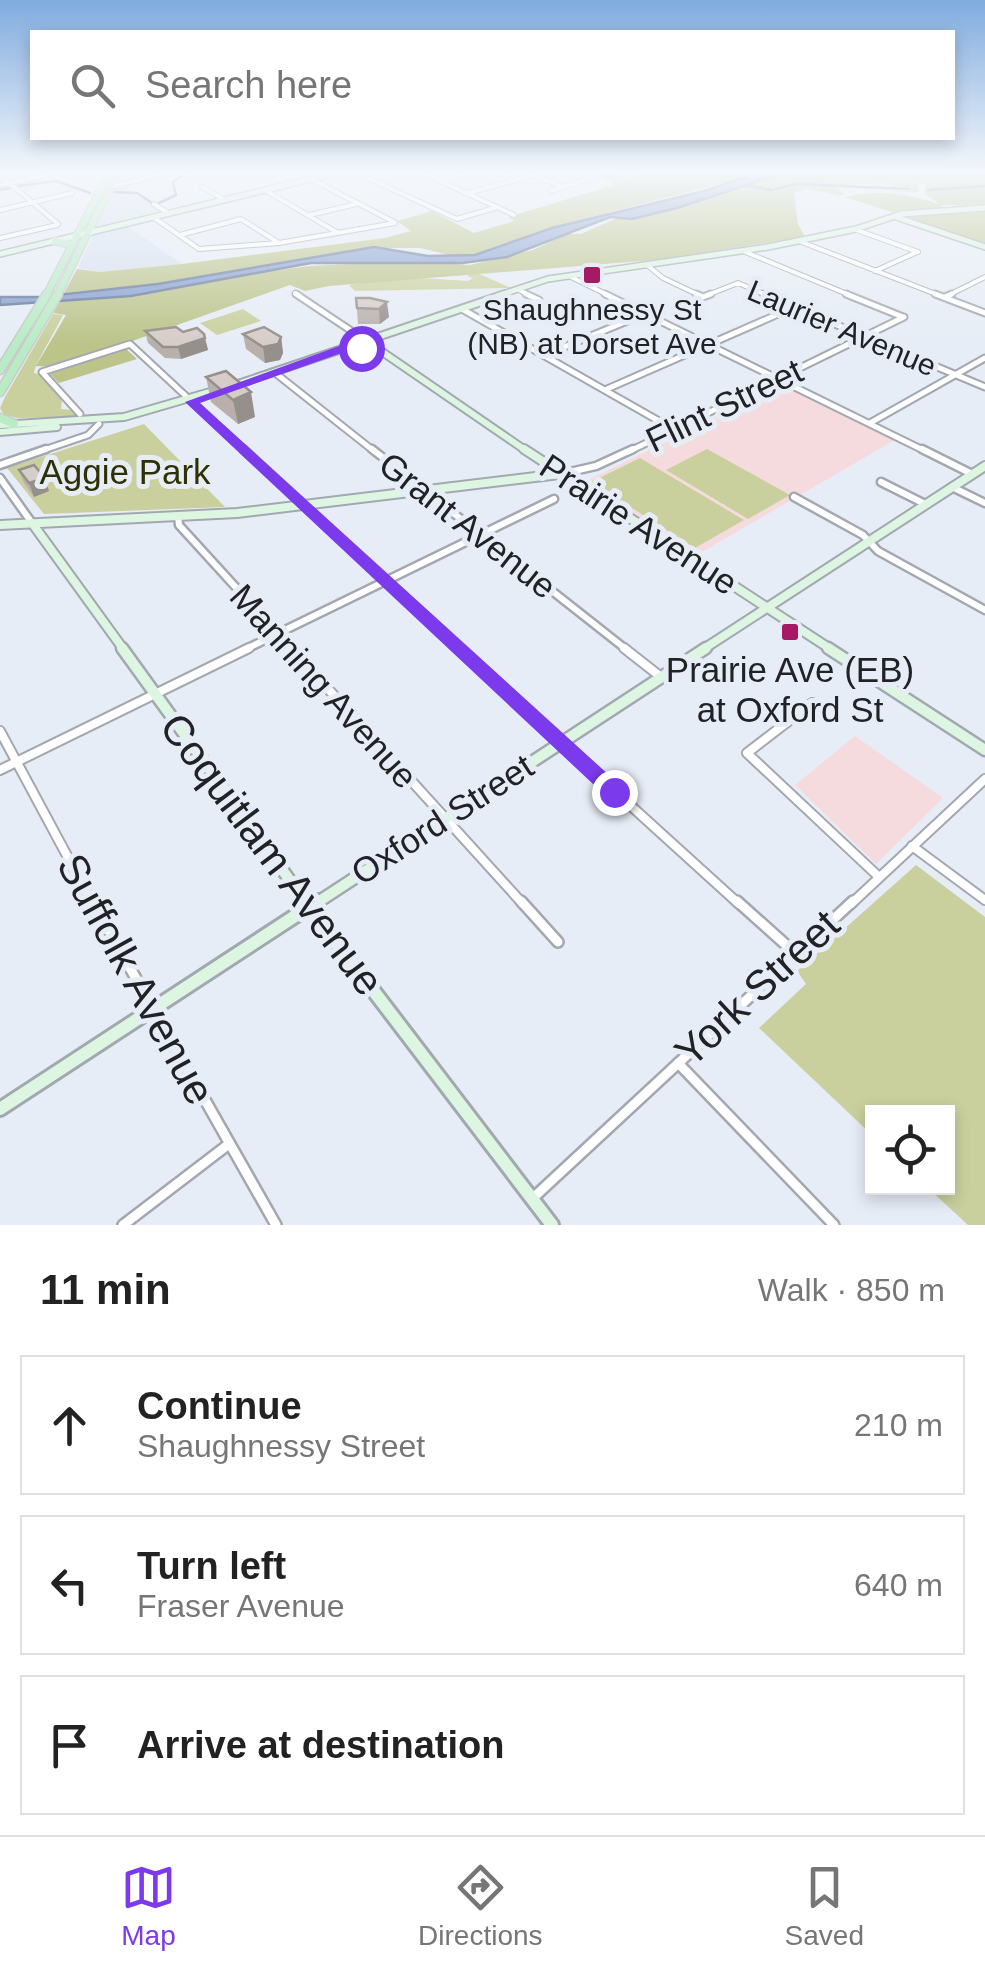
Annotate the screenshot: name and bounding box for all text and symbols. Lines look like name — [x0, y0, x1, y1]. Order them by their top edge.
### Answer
search box — [30, 30, 955, 140]
icon: search — [65, 58, 120, 113]
text: Search here — [145, 64, 352, 106]
marker: Shaughnessy St (NB) at Dorset Ave — [581, 264, 603, 286]
street label: Laurier Avenue — [743, 273, 941, 383]
place label: Shaughnessy St (NB) at Dorset Ave — [467, 293, 717, 360]
route start — [339, 326, 385, 372]
street label: Flint Street — [639, 350, 809, 460]
street label: Grant Avenue — [372, 444, 564, 606]
street label: Prairie Avenue — [533, 446, 745, 602]
park label: Aggie Park — [39, 452, 211, 491]
street label: Manning Avenue — [222, 576, 426, 796]
marker: Prairie Ave (EB) at Oxford St — [779, 621, 801, 643]
place label: Prairie Ave (EB) at Oxford St — [666, 650, 914, 729]
street label: Coquitlam Avenue — [151, 704, 393, 1004]
street label: Oxford Street — [344, 746, 540, 892]
route end — [592, 770, 638, 816]
street label: Suffolk Avenue — [48, 846, 224, 1112]
street label: York Street — [666, 900, 849, 1076]
map controls — [865, 1105, 955, 1195]
button: locate — [865, 1105, 955, 1195]
text: 11 min — [40, 1266, 171, 1313]
text: Walk · 850 m — [758, 1272, 945, 1308]
text: Continue — [137, 1385, 302, 1427]
icon: ahead — [42, 1398, 97, 1453]
text: 210 m — [854, 1407, 943, 1443]
text: Shaughnessy Street — [137, 1428, 425, 1464]
text: Turn left — [137, 1545, 286, 1587]
icon: left — [42, 1558, 97, 1613]
text: 640 m — [854, 1567, 943, 1603]
text: Fraser Avenue — [137, 1588, 345, 1624]
icon: arrive — [42, 1718, 97, 1773]
text: Arrive at destination — [137, 1724, 504, 1766]
tab: Map — [121, 1860, 176, 1952]
tab: Directions — [418, 1860, 543, 1952]
tab: Saved — [785, 1860, 864, 1952]

